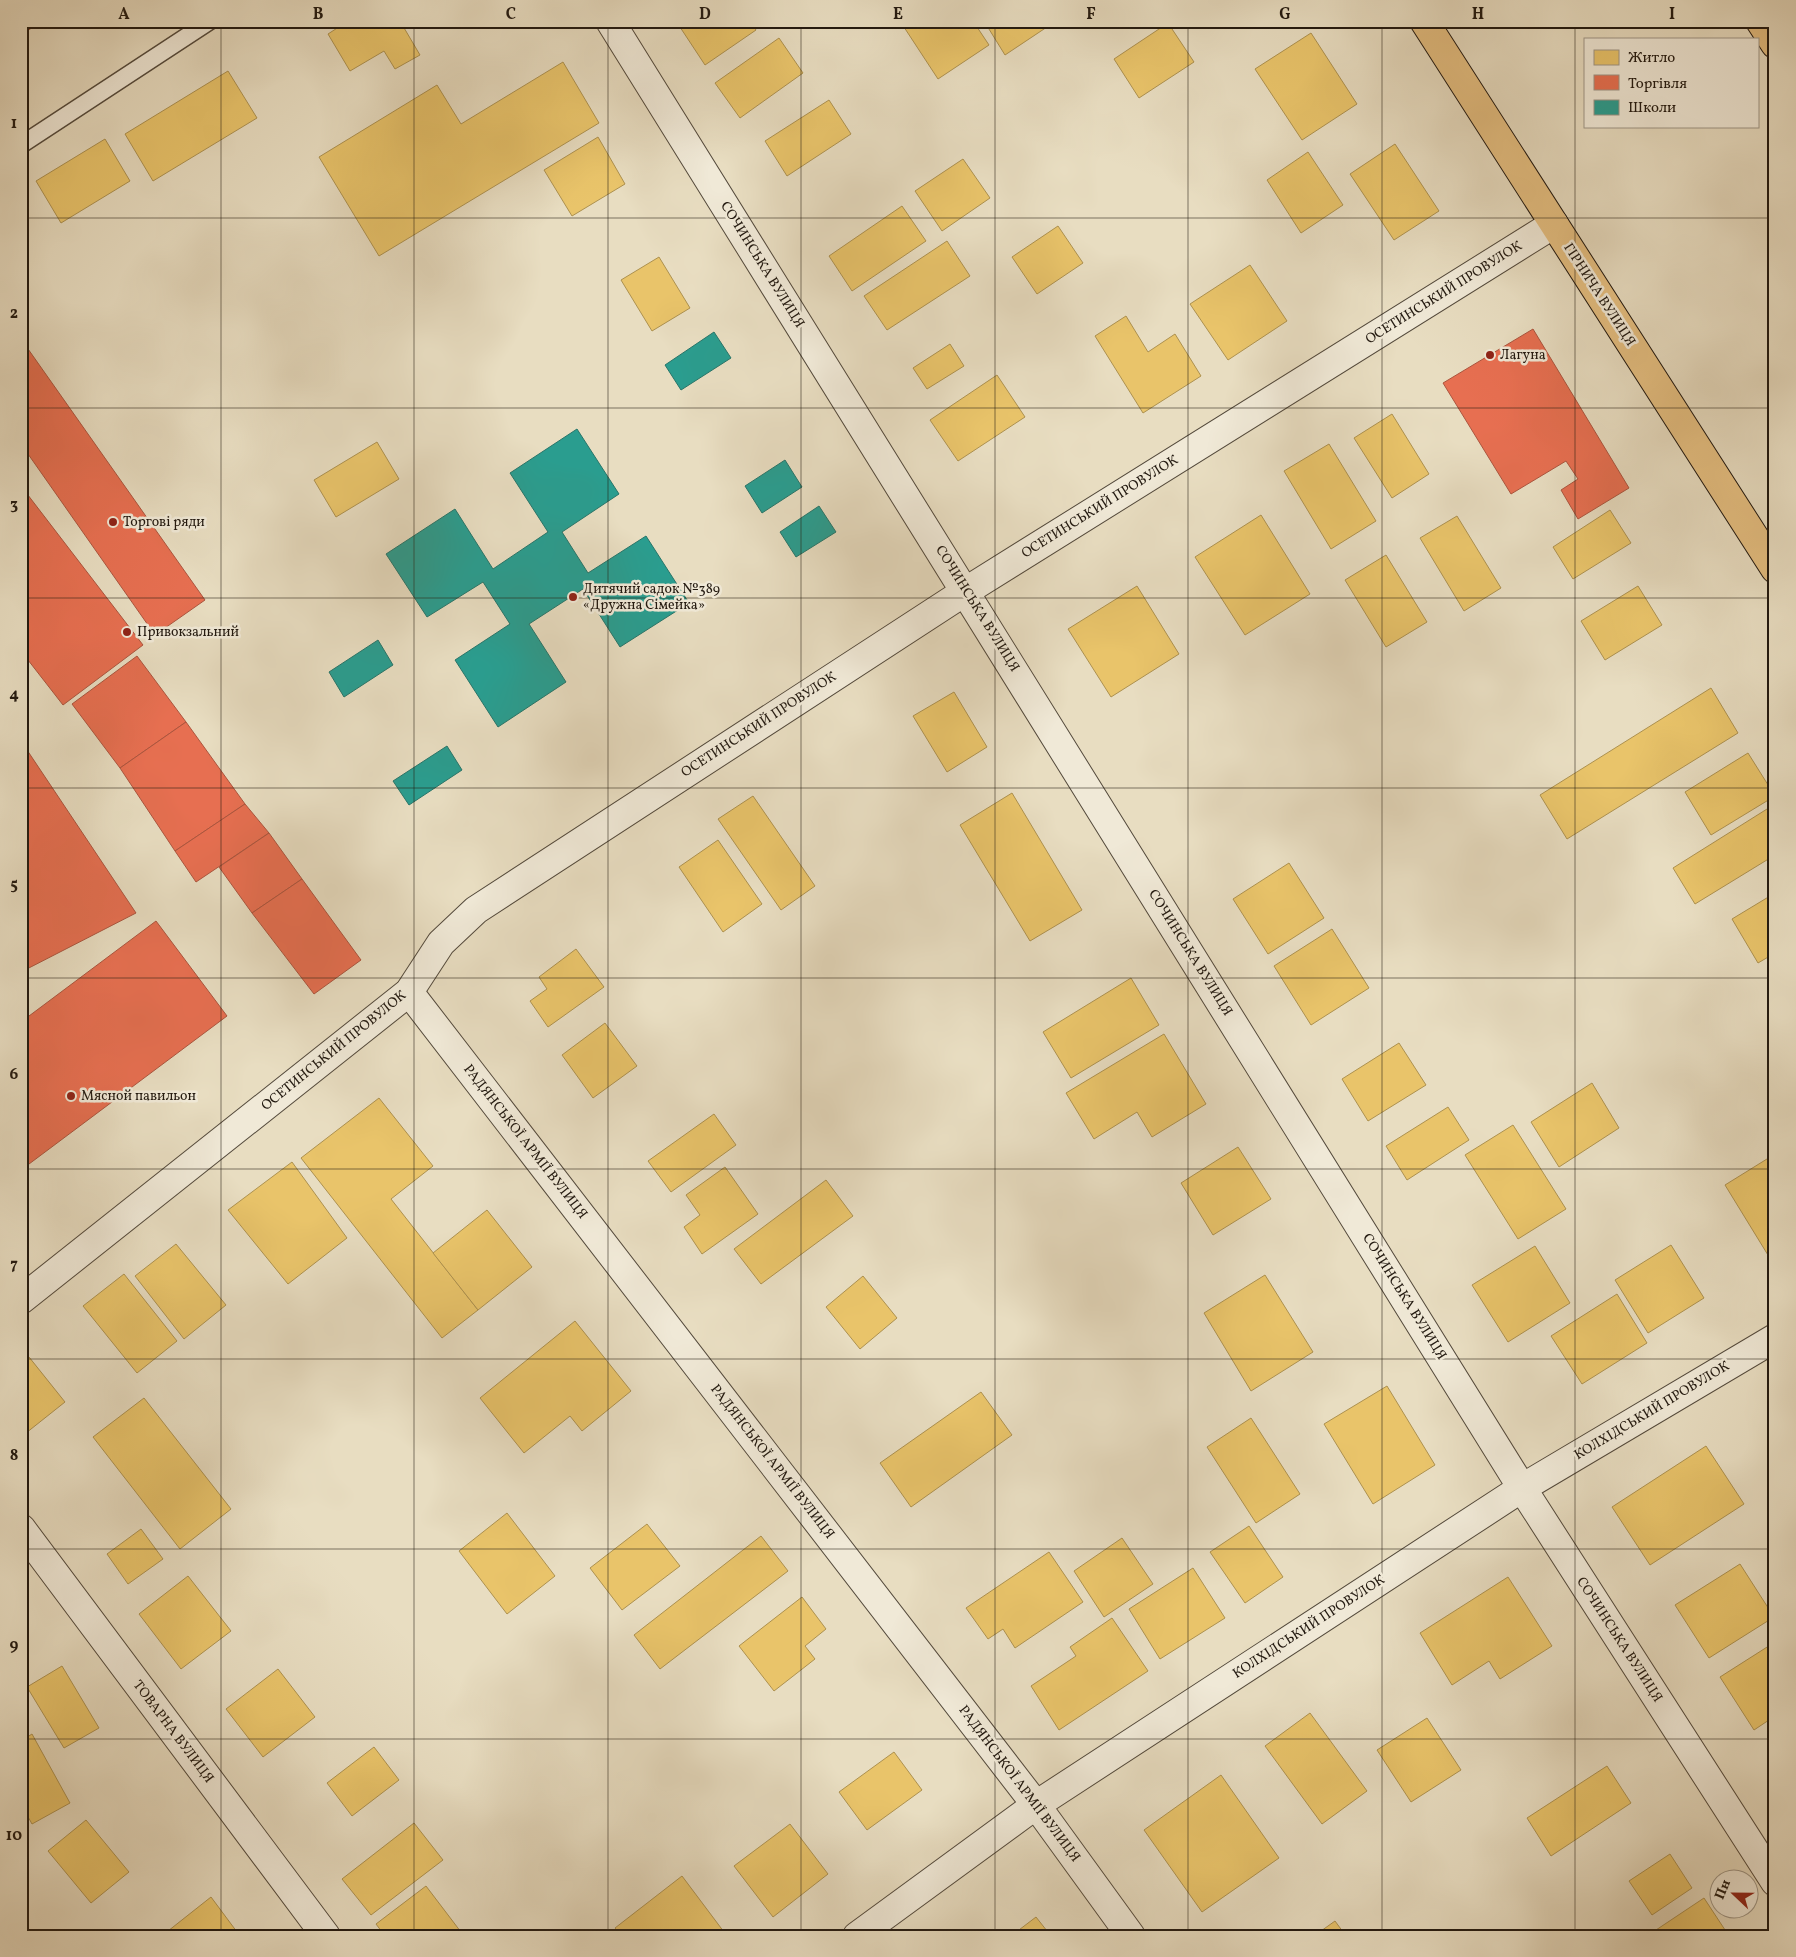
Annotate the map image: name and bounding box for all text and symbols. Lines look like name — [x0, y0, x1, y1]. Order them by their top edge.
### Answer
text: A — [118, 4, 130, 26]
text: B — [313, 4, 324, 26]
text: C — [506, 4, 516, 26]
text: D — [699, 4, 711, 26]
text: E — [893, 4, 903, 26]
text: F — [1086, 4, 1096, 26]
text: G — [1279, 4, 1291, 26]
text: H — [1472, 4, 1484, 26]
text: I — [1669, 4, 1675, 26]
legend — [1584, 38, 1758, 128]
text: Житло — [1628, 48, 1675, 69]
text: Торгівля — [1628, 74, 1687, 95]
text: Школи — [1628, 98, 1676, 119]
text: 1 — [11, 113, 17, 135]
street label: СОЧИНСЬКА ВУЛИЦЯ — [715, 198, 809, 332]
street label: ОСЕТИНСЬКИЙ ПРОВУЛОК — [1361, 236, 1526, 349]
street label: ГІРНИЧА ВУЛИЦЯ — [1558, 240, 1640, 350]
text: 2 — [10, 303, 18, 325]
place label: Лагуна — [1500, 346, 1546, 365]
marker: Лагуна — [1484, 349, 1496, 361]
street label: ОСЕТИНСЬКИЙ ПРОВУЛОК — [1017, 450, 1182, 563]
text: 3 — [10, 494, 18, 516]
place label: Торгові ряди — [123, 513, 205, 532]
marker: Торгові ряди — [107, 516, 119, 528]
street label: СОЧИНСЬКА ВУЛИЦЯ — [930, 542, 1024, 676]
place label: Дитячий садок №389 «Дружна Сімейка» — [583, 580, 720, 615]
marker: Дитячий садок №389 «Дружна Сімейка» — [567, 591, 579, 603]
place label: Привокзальний — [137, 623, 239, 642]
marker: Привокзальний — [121, 626, 133, 638]
street label: ОСЕТИНСЬКИЙ ПРОВУЛОК — [677, 667, 841, 782]
text: 4 — [9, 684, 19, 706]
text: 5 — [10, 874, 18, 896]
street label: СОЧИНСЬКА ВУЛИЦЯ — [1143, 886, 1237, 1020]
street label: ОСЕТИНСЬКИЙ ПРОВУЛОК — [257, 985, 411, 1115]
street label: РАДЯНСЬКОЇ АРМІЇ ВУЛИЦЯ — [459, 1061, 591, 1223]
text: 6 — [10, 1064, 19, 1086]
place label: Мясной павильон — [81, 1087, 197, 1106]
marker: Мясной павильон — [65, 1090, 77, 1102]
street label: СОЧИНСЬКА ВУЛИЦЯ — [1357, 1230, 1451, 1364]
text: 7 — [10, 1254, 18, 1276]
street label: КОЛХІДСЬКИЙ ПРОВУЛОК — [1570, 1356, 1734, 1465]
street label: РАДЯНСЬКОЇ АРМІЇ ВУЛИЦЯ — [706, 1381, 838, 1543]
text: 8 — [10, 1445, 18, 1467]
street label: КОЛХІДСЬКИЙ ПРОВУЛОК — [1229, 1569, 1389, 1683]
street label: СОЧИНСЬКА ВУЛИЦЯ — [1571, 1574, 1667, 1706]
text: 9 — [10, 1635, 19, 1657]
street label: ТОВАРНА ВУЛИЦЯ — [128, 1677, 218, 1787]
street label: РАДЯНСЬКОЇ АРМІЇ ВУЛИЦЯ — [954, 1702, 1084, 1866]
text: 10 — [6, 1825, 22, 1847]
north arrow — [1708, 1870, 1758, 1920]
text: Пн — [1711, 1877, 1736, 1902]

